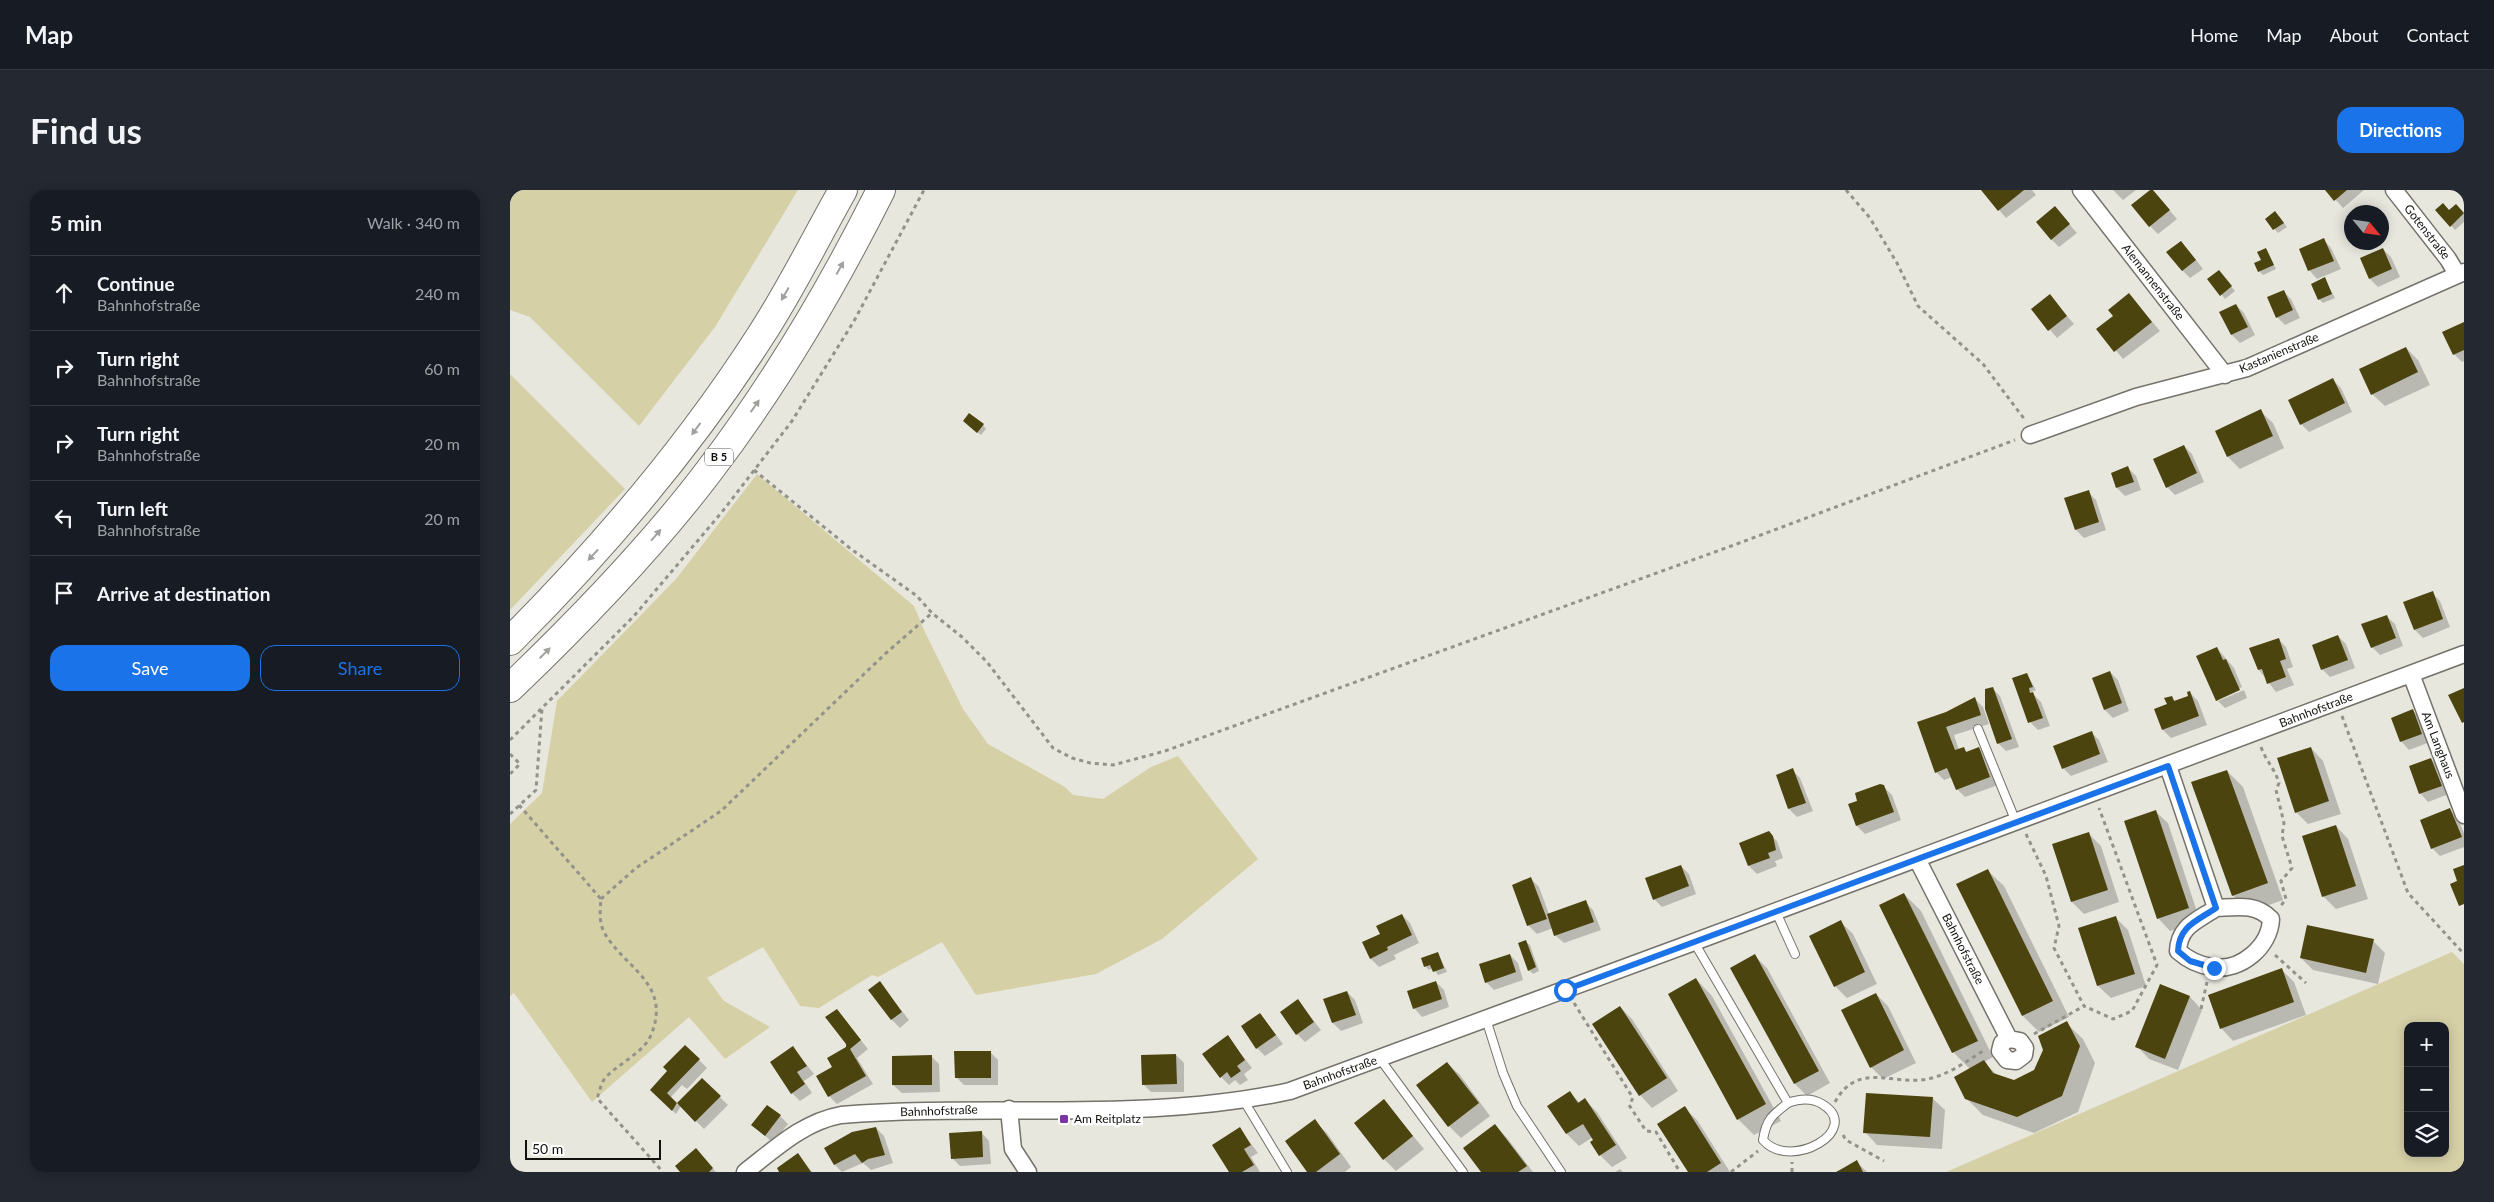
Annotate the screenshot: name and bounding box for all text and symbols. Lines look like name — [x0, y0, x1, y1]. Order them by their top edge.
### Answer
text: Map — [25, 20, 73, 49]
text: Home — [2190, 24, 2238, 46]
text: Map — [2266, 24, 2302, 46]
text: About — [2330, 24, 2379, 46]
text: Contact — [2407, 24, 2469, 46]
button: Directions — [2337, 107, 2464, 153]
text: Find us — [30, 109, 142, 151]
street label: Gotenstraße — [2401, 201, 2454, 262]
north arrow — [2344, 205, 2389, 250]
text: 5 min — [50, 210, 102, 235]
text: Walk · 340 m — [367, 213, 460, 232]
street label: Alemannenstraße — [2119, 241, 2188, 323]
one-way arrow — [835, 261, 844, 274]
text: Continue — [97, 272, 175, 295]
icon: ahead — [50, 279, 78, 307]
text: 240 m — [415, 284, 460, 303]
one-way arrow — [781, 286, 789, 301]
text: Bahnhofstraße — [97, 295, 201, 314]
street label: Kastanienstraße — [2237, 329, 2321, 376]
text: Turn right — [97, 347, 179, 370]
icon: right — [50, 354, 78, 382]
text: 60 m — [424, 359, 460, 378]
text: Bahnhofstraße — [97, 370, 201, 389]
one-way arrow — [750, 400, 760, 413]
text: Turn right — [97, 422, 179, 445]
one-way arrow — [691, 423, 701, 436]
icon: right — [50, 429, 78, 457]
text: 20 m — [424, 434, 460, 453]
text: Bahnhofstraße — [97, 445, 201, 464]
road number: B 5 — [705, 448, 733, 466]
text: Turn left — [97, 497, 168, 520]
icon: left — [50, 504, 78, 532]
text: 20 m — [424, 509, 460, 528]
text: Bahnhofstraße — [97, 520, 201, 539]
one-way arrow — [650, 529, 662, 541]
one-way arrow — [587, 549, 599, 561]
icon: arrive — [50, 579, 78, 607]
text: Arrive at destination — [97, 582, 270, 605]
button: Save — [50, 645, 250, 691]
button: Share — [260, 645, 460, 691]
one-way arrow — [539, 648, 551, 660]
street label: Bahnhofstraße — [2277, 689, 2355, 730]
street label: Am Langhaus — [2419, 709, 2458, 780]
street label: Bahnhofstraße — [1939, 911, 1988, 987]
route end — [2203, 957, 2226, 980]
route start — [1554, 979, 1577, 1002]
map controls — [2404, 1022, 2449, 1157]
button: + — [2404, 1022, 2449, 1067]
street label: Bahnhofstraße — [1301, 1052, 1379, 1093]
button: − — [2404, 1067, 2449, 1112]
street label: Bahnhofstraße — [900, 1102, 978, 1119]
place label: Am Reitplatz — [1074, 1111, 1141, 1126]
button: layers — [2404, 1112, 2449, 1157]
marker: Am Reitplatz — [1058, 1113, 1070, 1125]
scale bar — [525, 1137, 661, 1160]
text: 50 m — [532, 1140, 563, 1157]

